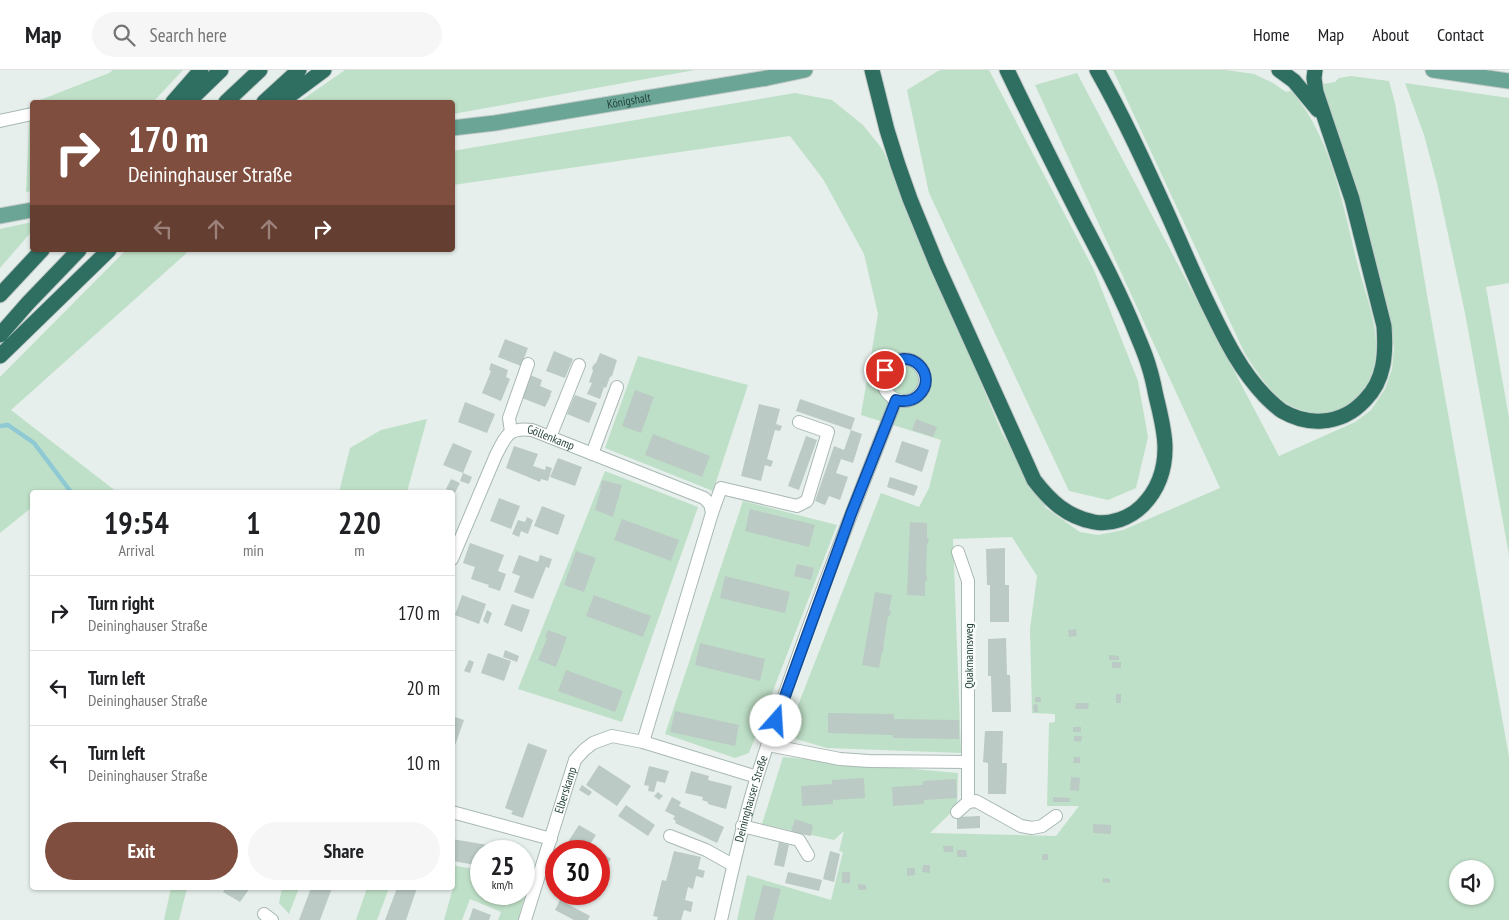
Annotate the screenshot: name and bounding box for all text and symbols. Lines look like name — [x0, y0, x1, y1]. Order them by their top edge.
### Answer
search box — [92, 12, 442, 57]
text: Map — [25, 19, 62, 50]
icon: search — [110, 21, 138, 49]
text: Search here — [150, 23, 227, 47]
text: Home — [1253, 23, 1290, 46]
text: Map — [1318, 23, 1344, 46]
text: About — [1372, 23, 1409, 46]
text: Contact — [1437, 23, 1484, 46]
street label: Königshalt — [606, 89, 652, 111]
text: 170 m — [128, 116, 209, 162]
icon: right — [45, 120, 110, 185]
text: Deininghauser Straße — [128, 160, 292, 188]
icon: left — [149, 215, 177, 243]
icon: ahead — [202, 215, 230, 243]
icon: ahead — [255, 215, 283, 243]
icon: right — [308, 215, 336, 243]
pin — [864, 349, 906, 391]
icon: arrive — [871, 356, 899, 384]
street label: Göllenkamp — [527, 422, 577, 453]
text: 19:54 — [104, 503, 169, 542]
text: 1 — [246, 503, 261, 542]
text: 220 — [338, 503, 381, 542]
text: Arrival — [118, 540, 155, 560]
text: min — [243, 540, 264, 560]
text: m — [354, 540, 365, 560]
text: Turn right — [88, 591, 154, 615]
icon: right — [45, 599, 73, 627]
text: 170 m — [398, 601, 440, 625]
text: Deininghauser Straße — [88, 615, 208, 635]
street label: Quakmannsweg — [961, 623, 976, 689]
text: Turn left — [88, 666, 145, 690]
icon: left — [45, 674, 73, 702]
text: 20 m — [407, 676, 440, 700]
text: Deininghauser Straße — [88, 690, 208, 710]
position arrow — [749, 694, 801, 746]
text: Turn left — [88, 741, 145, 765]
icon: left — [45, 749, 73, 777]
text: 10 m — [407, 751, 440, 775]
street label: Deininghauser Straße — [731, 753, 771, 844]
text: Deininghauser Straße — [88, 765, 208, 785]
street label: Elberskamp — [551, 765, 579, 815]
button: Exit — [45, 822, 238, 880]
button: Share — [248, 822, 440, 880]
speed limit sign: 30 — [545, 840, 610, 905]
text: 25 — [491, 850, 514, 882]
map controls — [1449, 860, 1494, 905]
button: sound — [1449, 860, 1494, 905]
text: km/h — [492, 877, 513, 892]

